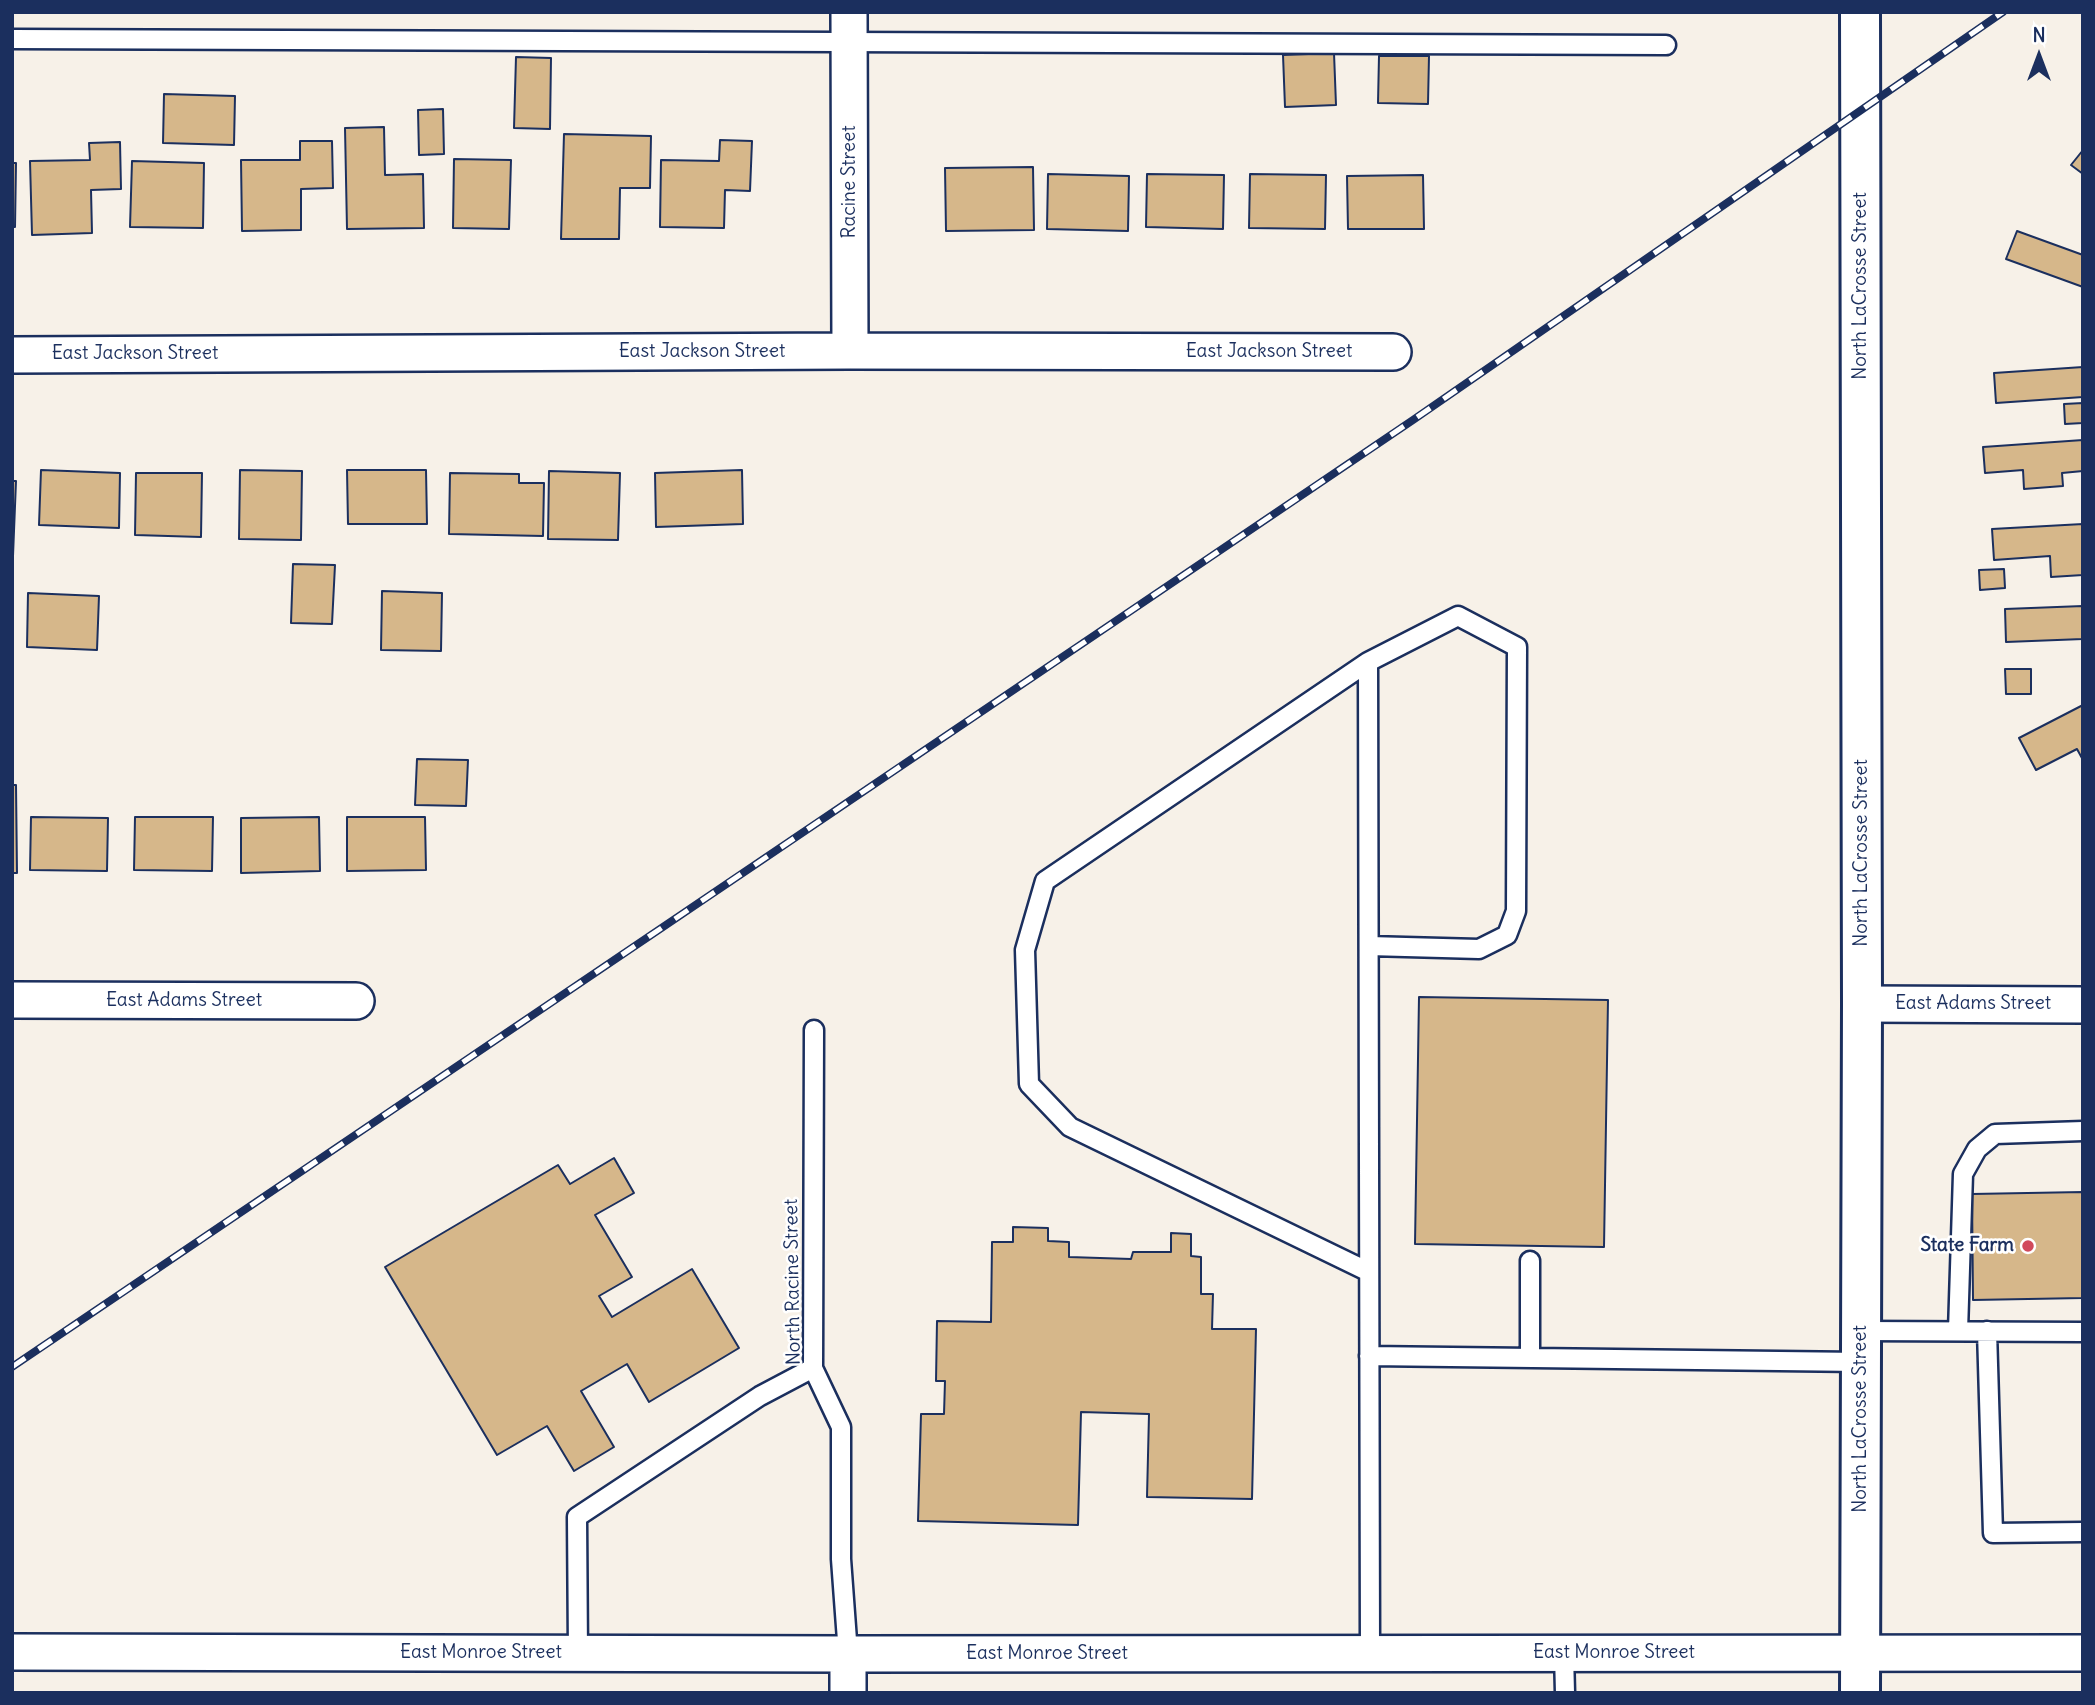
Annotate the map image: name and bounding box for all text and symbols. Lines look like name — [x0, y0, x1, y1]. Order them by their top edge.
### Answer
north arrow — [2004, 21, 2074, 91]
text: N — [2032, 23, 2046, 47]
street label: Racine Street — [839, 125, 861, 239]
street label: North LaCrosse Street — [1850, 192, 1872, 380]
street label: East Jackson Street — [619, 341, 785, 363]
street label: East Jackson Street — [1186, 341, 1352, 363]
street label: East Jackson Street — [52, 343, 218, 365]
street label: North LaCrosse Street — [1851, 759, 1873, 947]
street label: East Adams Street — [106, 990, 262, 1012]
street label: East Adams Street — [1895, 993, 2051, 1015]
street label: North Racine Street — [780, 1199, 806, 1365]
place label: State Farm — [1920, 1235, 2014, 1257]
marker: State Farm — [2020, 1238, 2036, 1254]
street label: North LaCrosse Street — [1850, 1325, 1872, 1513]
street label: East Monroe Street — [400, 1642, 562, 1664]
street label: East Monroe Street — [1533, 1642, 1695, 1664]
street label: East Monroe Street — [966, 1643, 1128, 1665]

